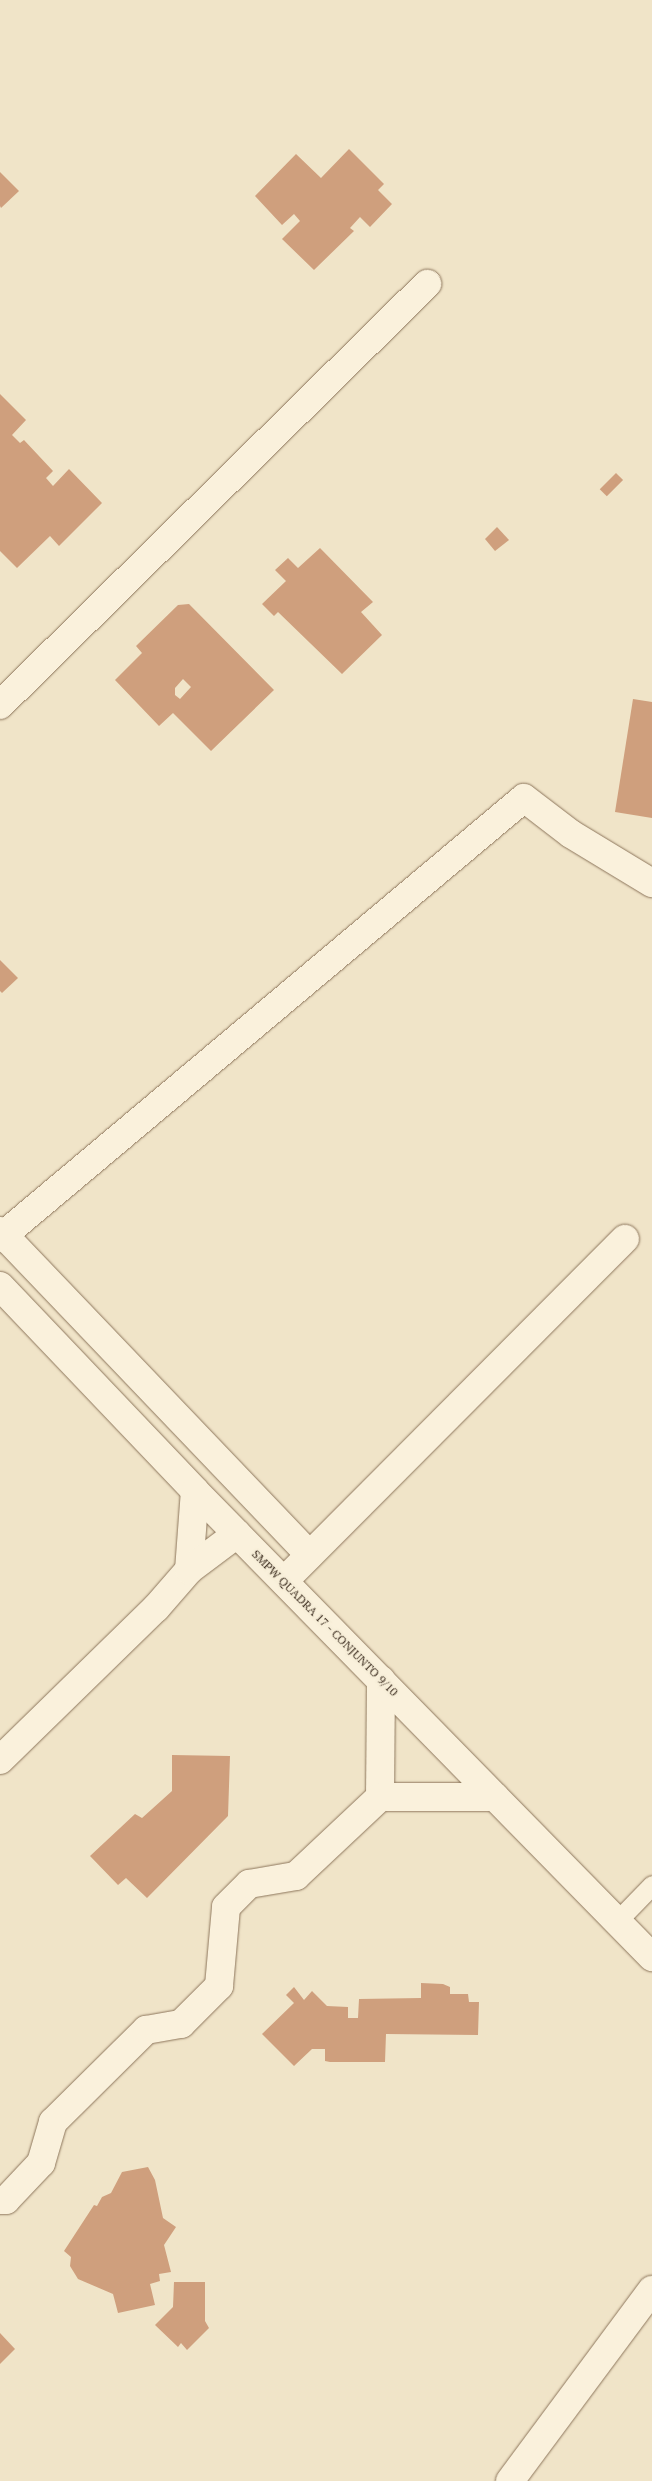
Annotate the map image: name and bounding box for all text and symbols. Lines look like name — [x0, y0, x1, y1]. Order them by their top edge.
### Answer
street label: SMPW QUADRA 17 - CONJUNTO 9/10 — [248, 1546, 402, 1700]

